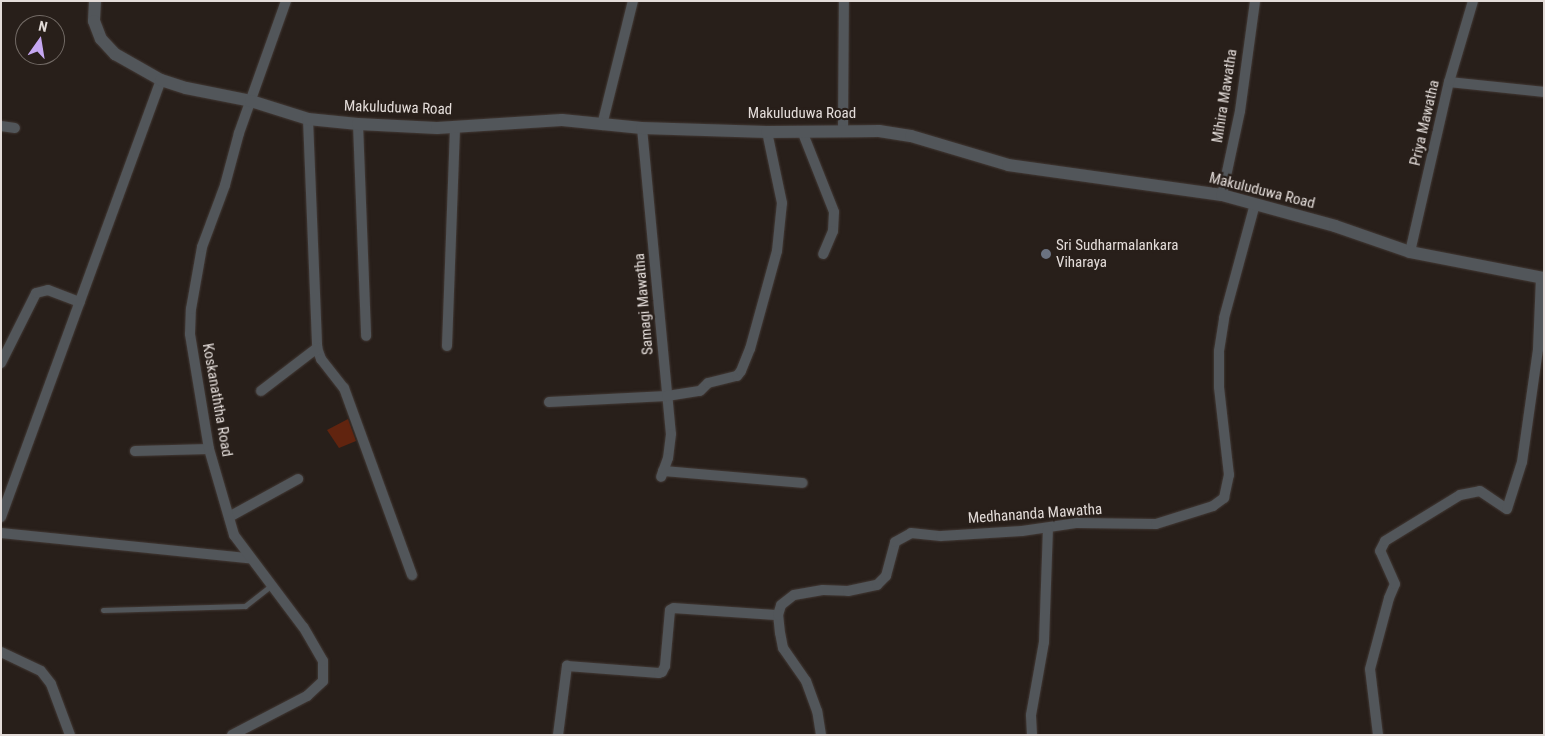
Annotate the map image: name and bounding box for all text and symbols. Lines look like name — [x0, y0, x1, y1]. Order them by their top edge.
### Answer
north arrow — [15, 15, 65, 65]
text: N — [37, 18, 49, 35]
street label: Mihira Mawatha — [1209, 48, 1241, 144]
street label: Priya Mawatha — [1406, 78, 1444, 168]
street label: Makuluduwa Road — [344, 97, 452, 119]
street label: Makuluduwa Road — [748, 105, 856, 123]
street label: Makuluduwa Road — [1207, 169, 1317, 213]
place label: Sri Sudharmalankara Viharaya — [1056, 236, 1178, 271]
marker: Sri Sudharmalankara Viharaya — [1040, 248, 1052, 260]
street label: Samagi Mawatha — [631, 252, 657, 356]
street label: Koskanaththa Road — [198, 342, 236, 458]
street label: Medhananda Mawatha — [967, 500, 1103, 528]

